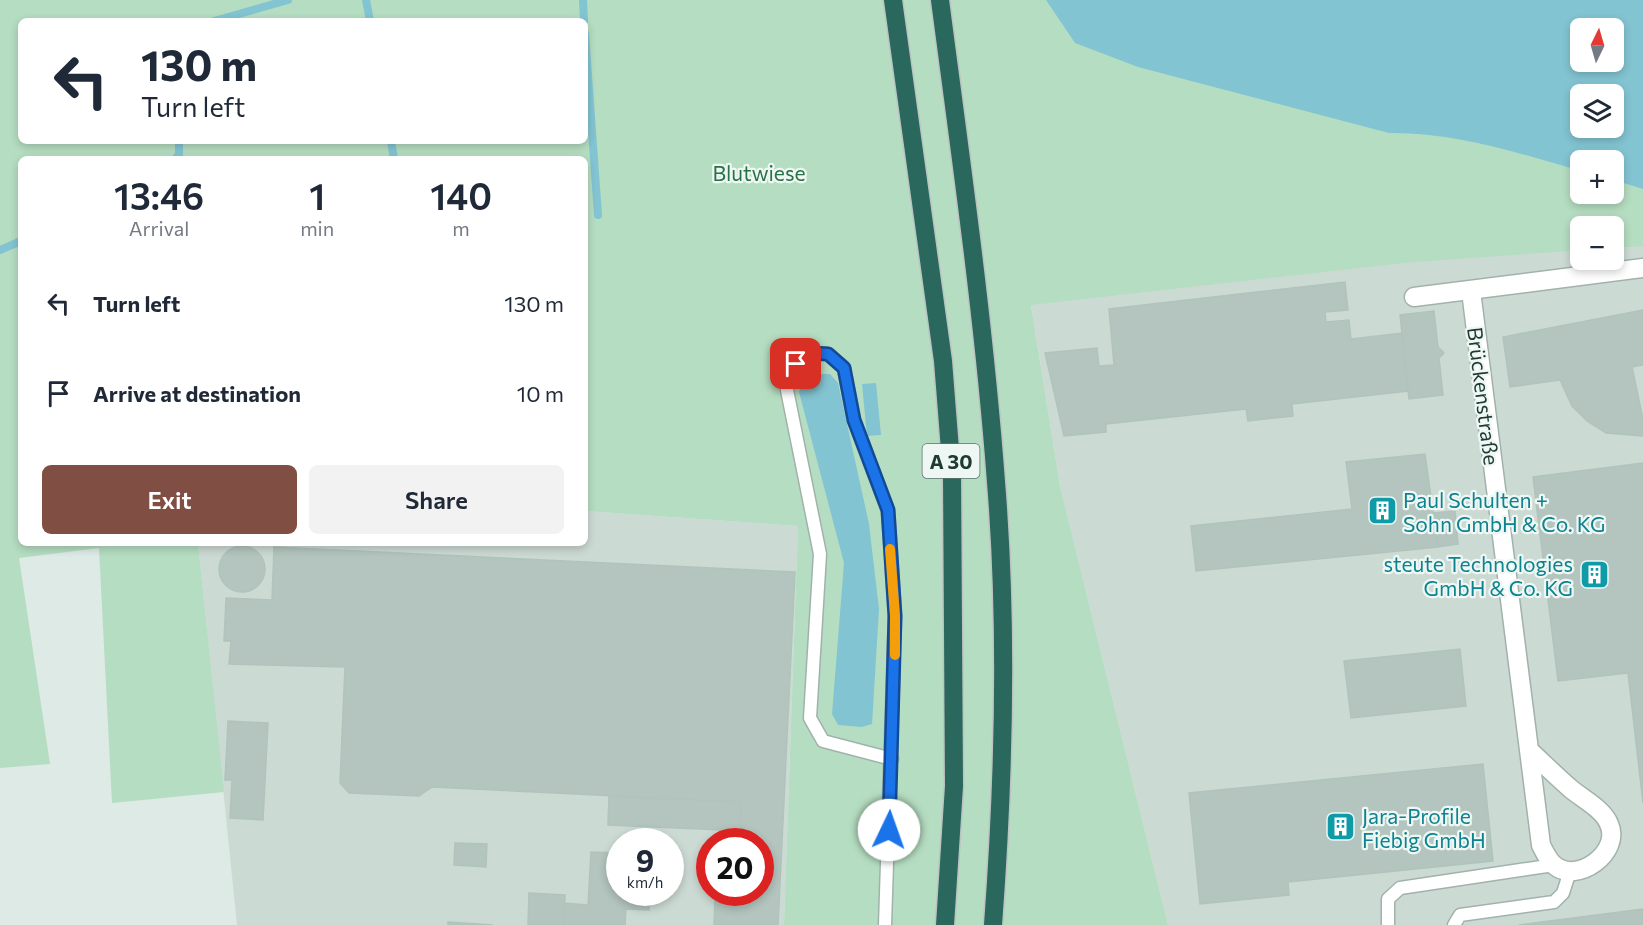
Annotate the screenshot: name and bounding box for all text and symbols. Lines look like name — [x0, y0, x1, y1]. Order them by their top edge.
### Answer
north arrow — [1570, 18, 1624, 72]
map controls — [1570, 18, 1624, 270]
text: 130 m — [141, 38, 257, 90]
icon: left — [42, 42, 120, 120]
button: layers — [1570, 84, 1624, 138]
text: Turn left — [141, 90, 245, 123]
button: + — [1570, 150, 1624, 204]
park label: Blutwiese — [712, 160, 806, 185]
text: 13:46 — [114, 173, 204, 217]
text: 1 — [309, 173, 325, 217]
text: 140 — [430, 173, 492, 217]
text: Arrival — [129, 216, 189, 240]
text: min — [300, 216, 334, 240]
text: m — [452, 216, 470, 240]
button: − — [1570, 216, 1624, 270]
icon: left — [42, 287, 75, 320]
text: Turn left — [93, 290, 180, 317]
text: 130 m — [504, 290, 564, 317]
street label: Brückenstraße — [1463, 325, 1505, 467]
pin — [770, 338, 821, 389]
icon: arrive — [779, 347, 812, 380]
icon: arrive — [42, 377, 75, 410]
text: Arrive at destination — [93, 380, 301, 407]
text: 10 m — [517, 380, 564, 407]
road number: A 30 — [922, 444, 980, 478]
button: Exit — [42, 465, 297, 534]
button: Share — [309, 465, 564, 534]
place label: Paul Schulten + Sohn GmbH & Co. KG — [1403, 487, 1605, 536]
building icon: Paul Schulten + Sohn GmbH & Co. KG — [1366, 495, 1398, 527]
place label: steute Technologies GmbH & Co. KG — [1383, 551, 1573, 600]
building icon: steute Technologies GmbH & Co. KG — [1578, 559, 1610, 591]
position arrow — [857, 798, 921, 862]
place label: Jara-Profile Fiebig GmbH — [1362, 803, 1486, 852]
building icon: Jara-Profile Fiebig GmbH — [1325, 811, 1357, 843]
speed limit sign: 20 — [696, 828, 774, 906]
text: 9 — [636, 841, 654, 878]
text: km/h — [627, 873, 663, 891]

